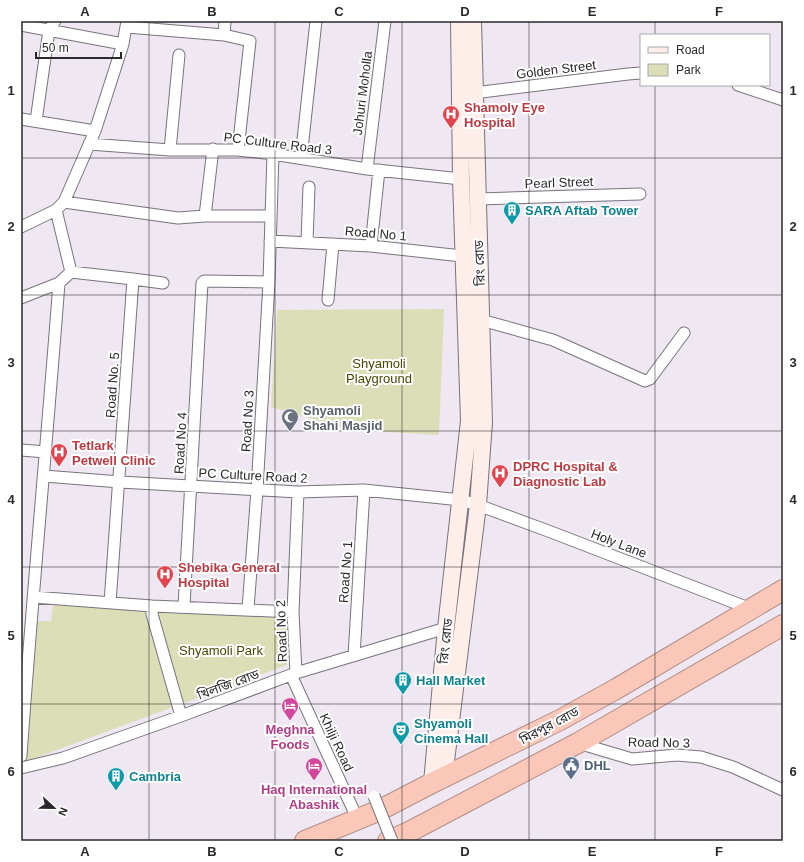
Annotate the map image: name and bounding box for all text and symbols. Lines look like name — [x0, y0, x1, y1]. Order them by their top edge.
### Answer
text: A — [80, 4, 90, 19]
text: B — [207, 4, 217, 19]
text: C — [334, 4, 344, 19]
text: D — [460, 4, 470, 19]
text: E — [588, 4, 597, 19]
text: F — [715, 4, 723, 19]
scale bar — [36, 34, 121, 60]
legend — [640, 34, 770, 86]
text: 50 m — [42, 41, 69, 55]
text: Road — [676, 43, 705, 57]
street label: Johuri Moholla — [350, 49, 375, 136]
street label: Golden Street — [515, 57, 597, 82]
text: Park — [676, 63, 702, 77]
text: 1 — [7, 83, 15, 98]
text: 1 — [789, 83, 797, 98]
place label: Shamoly Eye Hospital — [464, 100, 545, 130]
hospital icon: Shamoly Eye Hospital — [441, 104, 461, 129]
street label: PC Culture Road 3 — [223, 129, 333, 158]
street label: Pearl Street — [524, 174, 594, 191]
building icon: SARA Aftab Tower — [502, 200, 522, 225]
place label: SARA Aftab Tower — [525, 203, 639, 218]
text: 2 — [7, 219, 15, 234]
text: 2 — [789, 219, 797, 234]
street label: Road No 1 — [344, 223, 408, 244]
street label: রিং রোড — [471, 239, 488, 287]
street label: Road No. 5 — [103, 352, 122, 418]
text: 3 — [7, 355, 15, 370]
text: 3 — [789, 355, 797, 370]
park label: Shyamoli Playground — [346, 356, 412, 386]
street label: Road No 3 — [238, 390, 257, 452]
place label: Shyamoli Shahi Masjid — [303, 403, 383, 433]
mosque icon: Shyamoli Shahi Masjid — [280, 407, 300, 432]
street label: Road No 4 — [171, 412, 190, 474]
place label: Tetlark Petwell Clinic — [72, 438, 156, 468]
hospital icon: Tetlark Petwell Clinic — [49, 442, 69, 467]
place label: DPRC Hospital & Diagnostic Lab — [513, 459, 618, 489]
hospital icon: DPRC Hospital & Diagnostic Lab — [490, 463, 510, 488]
street label: PC Culture Road 2 — [198, 465, 308, 486]
text: 4 — [7, 492, 15, 507]
text: 4 — [789, 492, 797, 507]
street label: Holy Lane — [589, 526, 649, 561]
street label: Road No 1 — [336, 541, 355, 604]
place label: Shebika General Hospital — [178, 560, 280, 590]
hospital icon: Shebika General Hospital — [155, 564, 175, 589]
street label: Road No 2 — [273, 600, 290, 662]
street label: রিং রোড — [436, 617, 455, 666]
text: 5 — [7, 628, 15, 643]
text: 5 — [789, 628, 797, 643]
park label: Shyamoli Park — [179, 643, 263, 658]
street label: খিলজি রোড — [194, 666, 262, 703]
building icon: Hall Market — [393, 670, 413, 695]
place label: Hall Market — [416, 673, 486, 688]
hotel icon: Meghna Foods — [280, 696, 300, 721]
street label: মিরপুর রোড — [516, 703, 583, 749]
street label: Khilji Road — [317, 711, 356, 774]
place label: Shyamoli Cinema Hall — [414, 716, 488, 746]
theatre icon: Shyamoli Cinema Hall — [391, 720, 411, 745]
place label: Meghna Foods — [265, 722, 315, 752]
street label: Road No 3 — [628, 734, 690, 751]
public building icon: DHL — [561, 755, 581, 780]
hotel icon: Haq International Abashik — [304, 756, 324, 781]
place label: DHL — [584, 758, 611, 773]
text: 6 — [7, 764, 15, 779]
text: 6 — [789, 764, 797, 779]
building icon: Cambria — [106, 766, 126, 791]
place label: Cambria — [129, 769, 182, 784]
place label: Haq International Abashik — [261, 782, 367, 812]
north arrow — [34, 788, 74, 828]
text: N — [56, 806, 70, 818]
text: A — [80, 844, 90, 859]
text: B — [207, 844, 217, 859]
text: C — [334, 844, 344, 859]
text: D — [460, 844, 470, 859]
text: E — [588, 844, 597, 859]
text: F — [715, 844, 723, 859]

